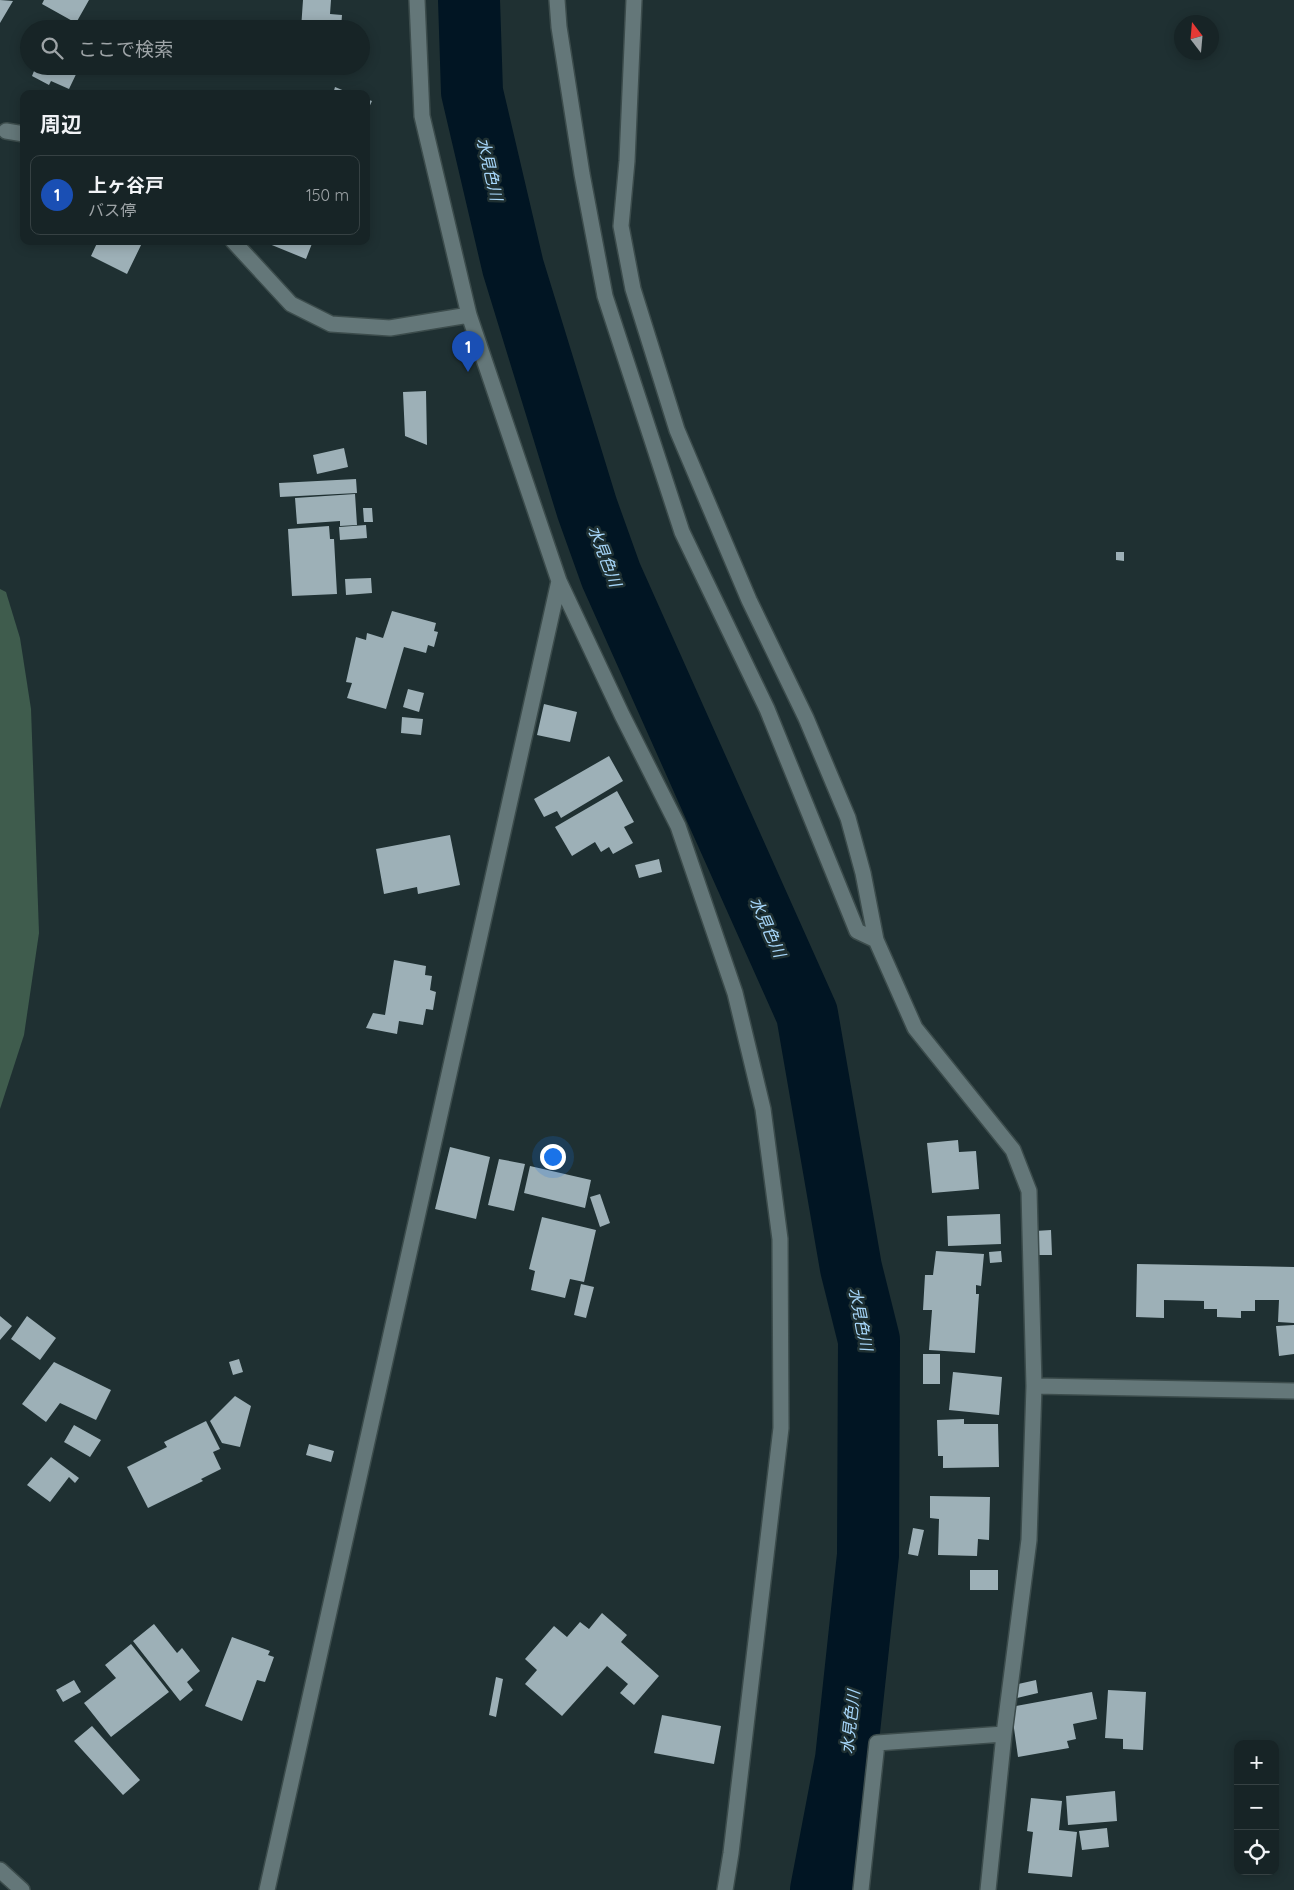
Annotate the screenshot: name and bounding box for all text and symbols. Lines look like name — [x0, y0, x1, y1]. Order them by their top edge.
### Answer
north arrow — [1174, 15, 1219, 60]
search box — [20, 20, 370, 75]
icon: search — [38, 34, 66, 62]
text: ここで検索 — [78, 37, 173, 61]
text: 周辺 — [40, 111, 82, 137]
water label: 水見色川 — [473, 136, 507, 204]
text: 上ヶ谷戸 — [88, 173, 164, 197]
text: 1 — [54, 185, 60, 205]
text: 150 m — [306, 185, 349, 205]
text: バス停 — [88, 200, 136, 220]
pin: 1 — [452, 331, 484, 372]
water label: 水見色川 — [584, 523, 627, 591]
water label: 水見色川 — [746, 894, 791, 962]
your location — [540, 1144, 566, 1170]
water label: 水見色川 — [845, 1286, 877, 1354]
water label: 水見色川 — [837, 1687, 863, 1755]
map controls — [1234, 1740, 1279, 1875]
button: + — [1234, 1740, 1279, 1785]
button: − — [1234, 1785, 1279, 1830]
button: locate — [1234, 1830, 1279, 1875]

